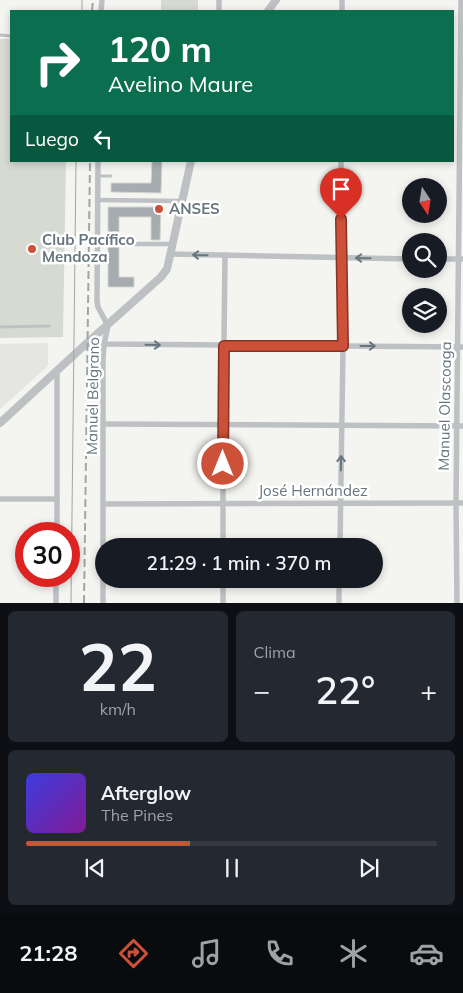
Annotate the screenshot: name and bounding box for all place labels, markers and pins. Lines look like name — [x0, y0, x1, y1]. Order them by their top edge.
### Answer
pin — [320, 168, 362, 219]
place label: ANSES — [169, 199, 220, 218]
marker: ANSES — [153, 203, 165, 215]
place label: Club Pacífico Mendoza — [42, 230, 135, 266]
marker: Club Pacífico Mendoza — [26, 243, 38, 255]

